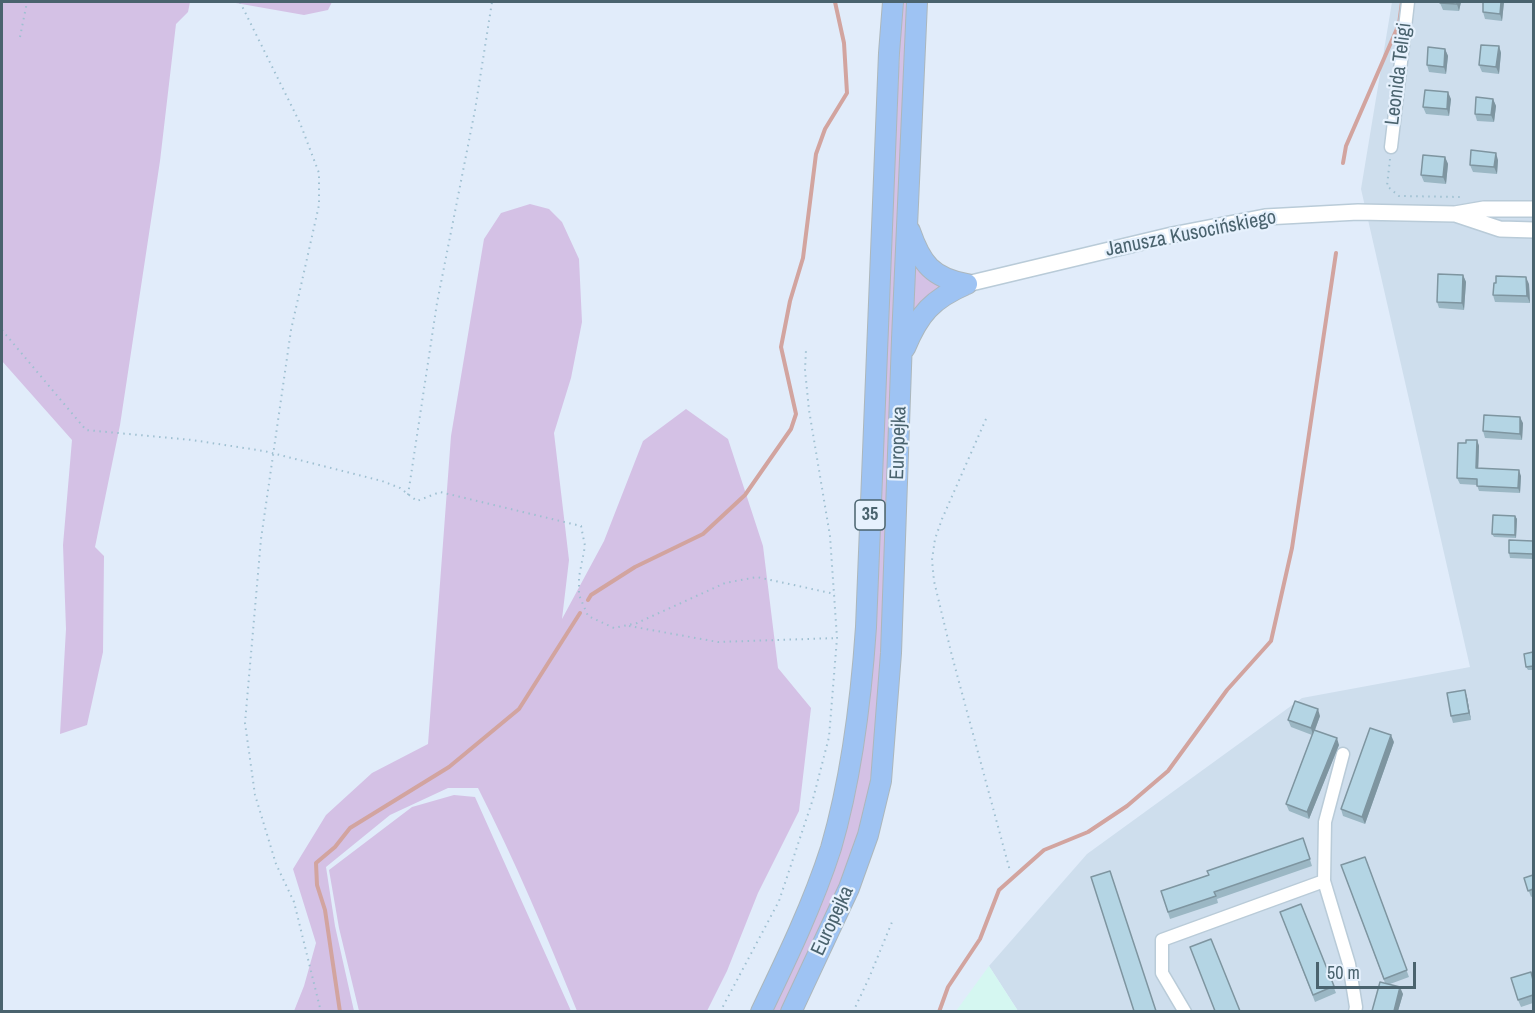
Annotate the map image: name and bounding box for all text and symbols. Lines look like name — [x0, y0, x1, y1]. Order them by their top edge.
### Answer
street label: Leonida Teligi — [1381, 21, 1417, 127]
street label: Janusza Kusocińskiego — [1104, 206, 1278, 262]
street label: Europejka — [886, 406, 912, 480]
road number: 35 — [855, 500, 885, 530]
street label: Europejka — [807, 882, 859, 960]
scale bar — [1319, 950, 1420, 988]
text: 50 m — [1327, 960, 1360, 985]

